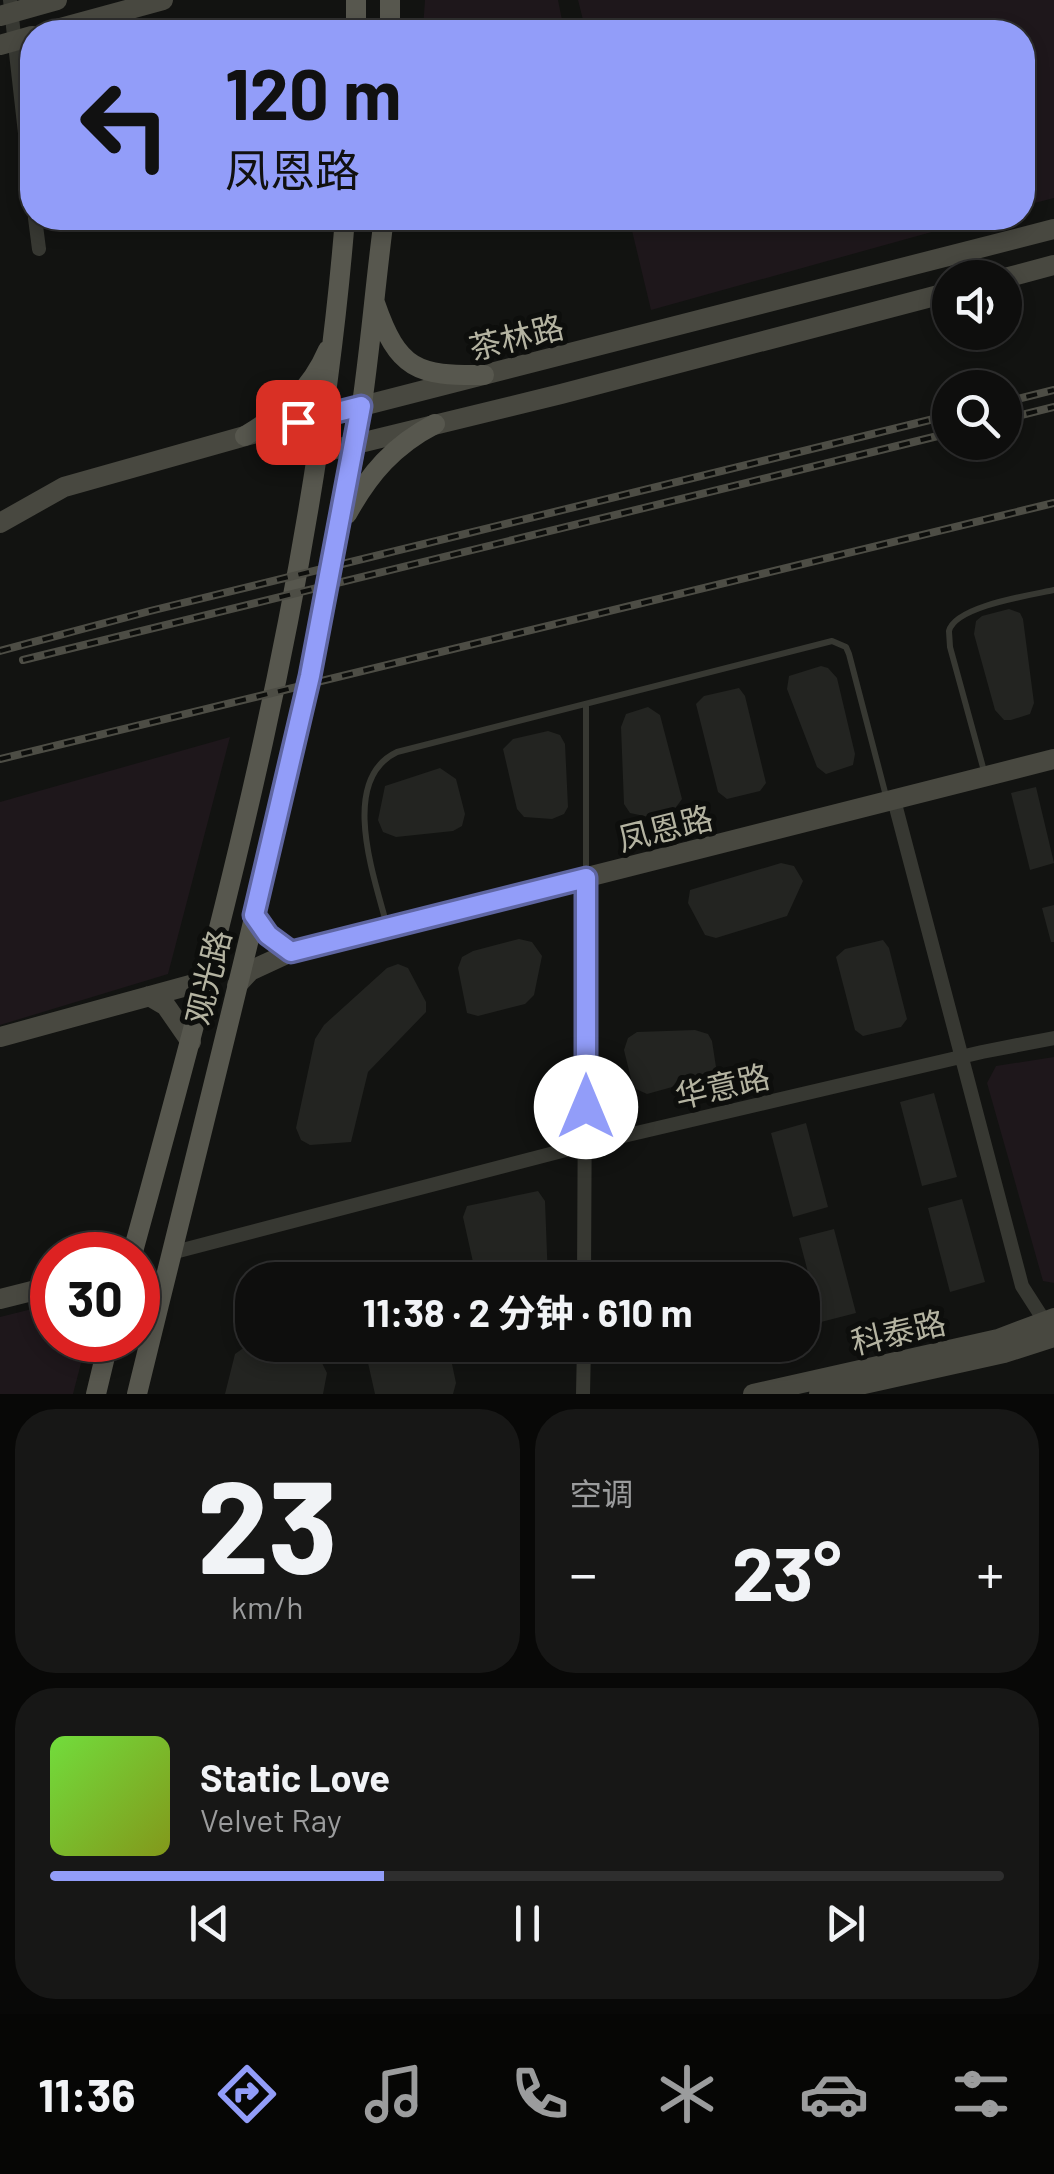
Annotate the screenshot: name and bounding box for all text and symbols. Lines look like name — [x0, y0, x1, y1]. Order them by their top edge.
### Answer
text: 120 m — [225, 50, 401, 134]
icon: left — [60, 60, 190, 190]
text: 凤恩路 — [225, 142, 360, 196]
map controls — [932, 260, 1022, 460]
button: sound — [932, 260, 1022, 350]
street label: 茶林路 — [465, 306, 567, 366]
button: search — [932, 370, 1022, 460]
pin — [256, 380, 341, 465]
icon: arrive — [271, 395, 326, 450]
street label: 凤恩路 — [614, 797, 716, 857]
street label: 观光路 — [177, 926, 237, 1028]
position arrow — [534, 1055, 638, 1159]
street label: 华意路 — [671, 1056, 773, 1114]
speed limit sign: 30 — [30, 1232, 160, 1362]
text: 11:38 · 2 分钟 · 610 m — [363, 1289, 692, 1335]
street label: 科泰路 — [847, 1302, 949, 1360]
text: 23 — [197, 1444, 338, 1600]
text: 空调 — [570, 1474, 634, 1512]
text: 23° — [732, 1526, 842, 1616]
text: − — [570, 1539, 597, 1605]
text: + — [976, 1539, 1004, 1605]
text: km/h — [231, 1587, 303, 1625]
text: Static Love — [200, 1754, 390, 1800]
text: Velvet Ray — [200, 1800, 342, 1838]
icon: previous — [182, 1896, 237, 1951]
icon: pause — [500, 1896, 555, 1951]
icon: next — [818, 1896, 873, 1951]
icon: directions — [212, 2059, 282, 2129]
icon: music — [359, 2059, 429, 2129]
icon: phone — [505, 2059, 575, 2129]
icon: climate — [652, 2059, 722, 2129]
icon: car — [799, 2059, 869, 2129]
icon: filters — [946, 2059, 1016, 2129]
text: 11:36 — [38, 2067, 135, 2121]

